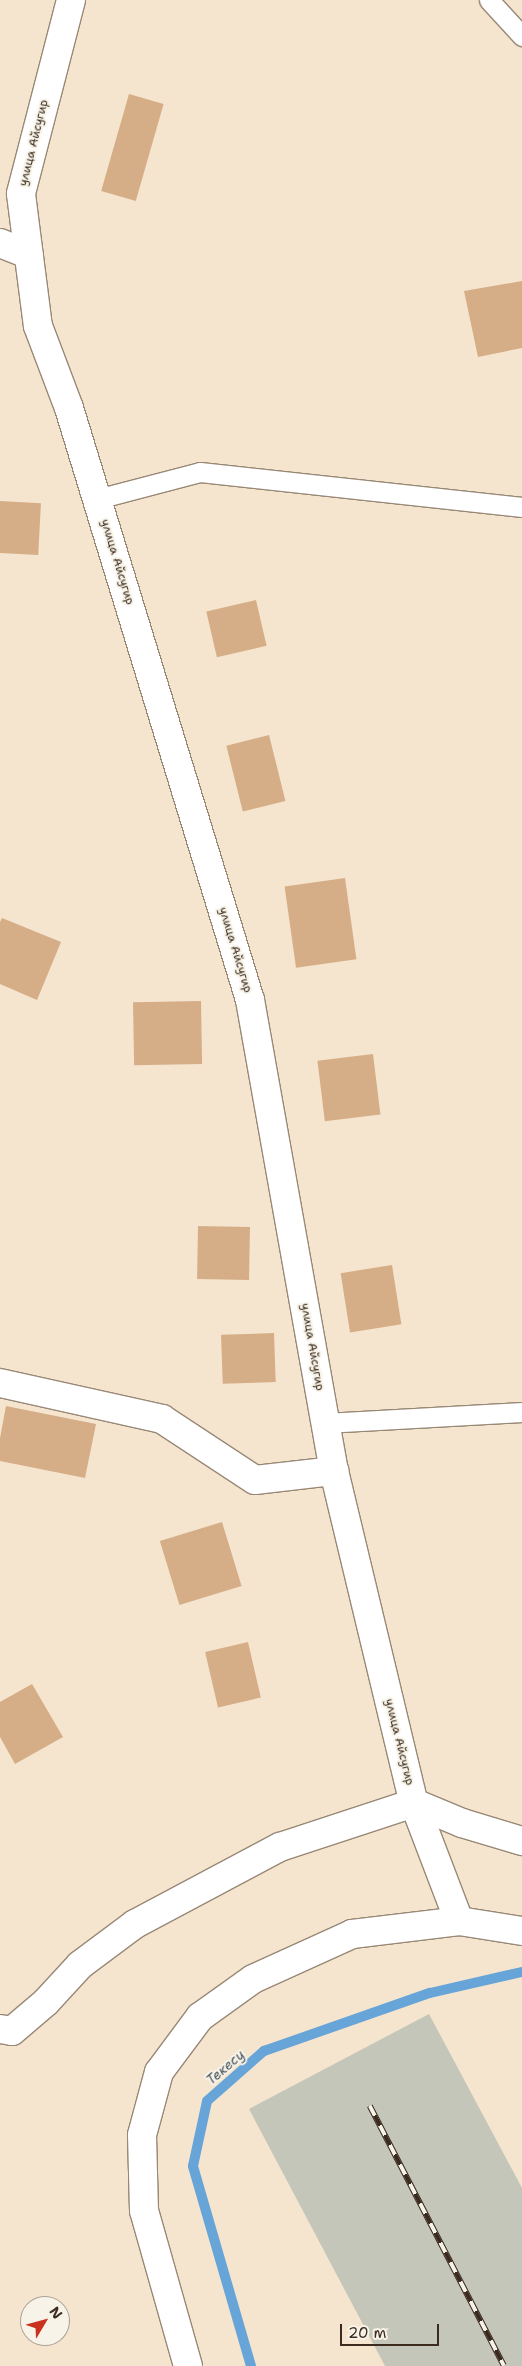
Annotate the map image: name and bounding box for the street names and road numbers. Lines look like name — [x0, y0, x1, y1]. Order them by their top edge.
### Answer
street label: улица Айсугир — [16, 98, 52, 188]
street label: улица Айсугир — [97, 517, 137, 607]
street label: улица Айсугир — [215, 905, 255, 995]
street label: улица Айсугир — [297, 1302, 327, 1392]
street label: улица Айсугир — [381, 1697, 417, 1787]

